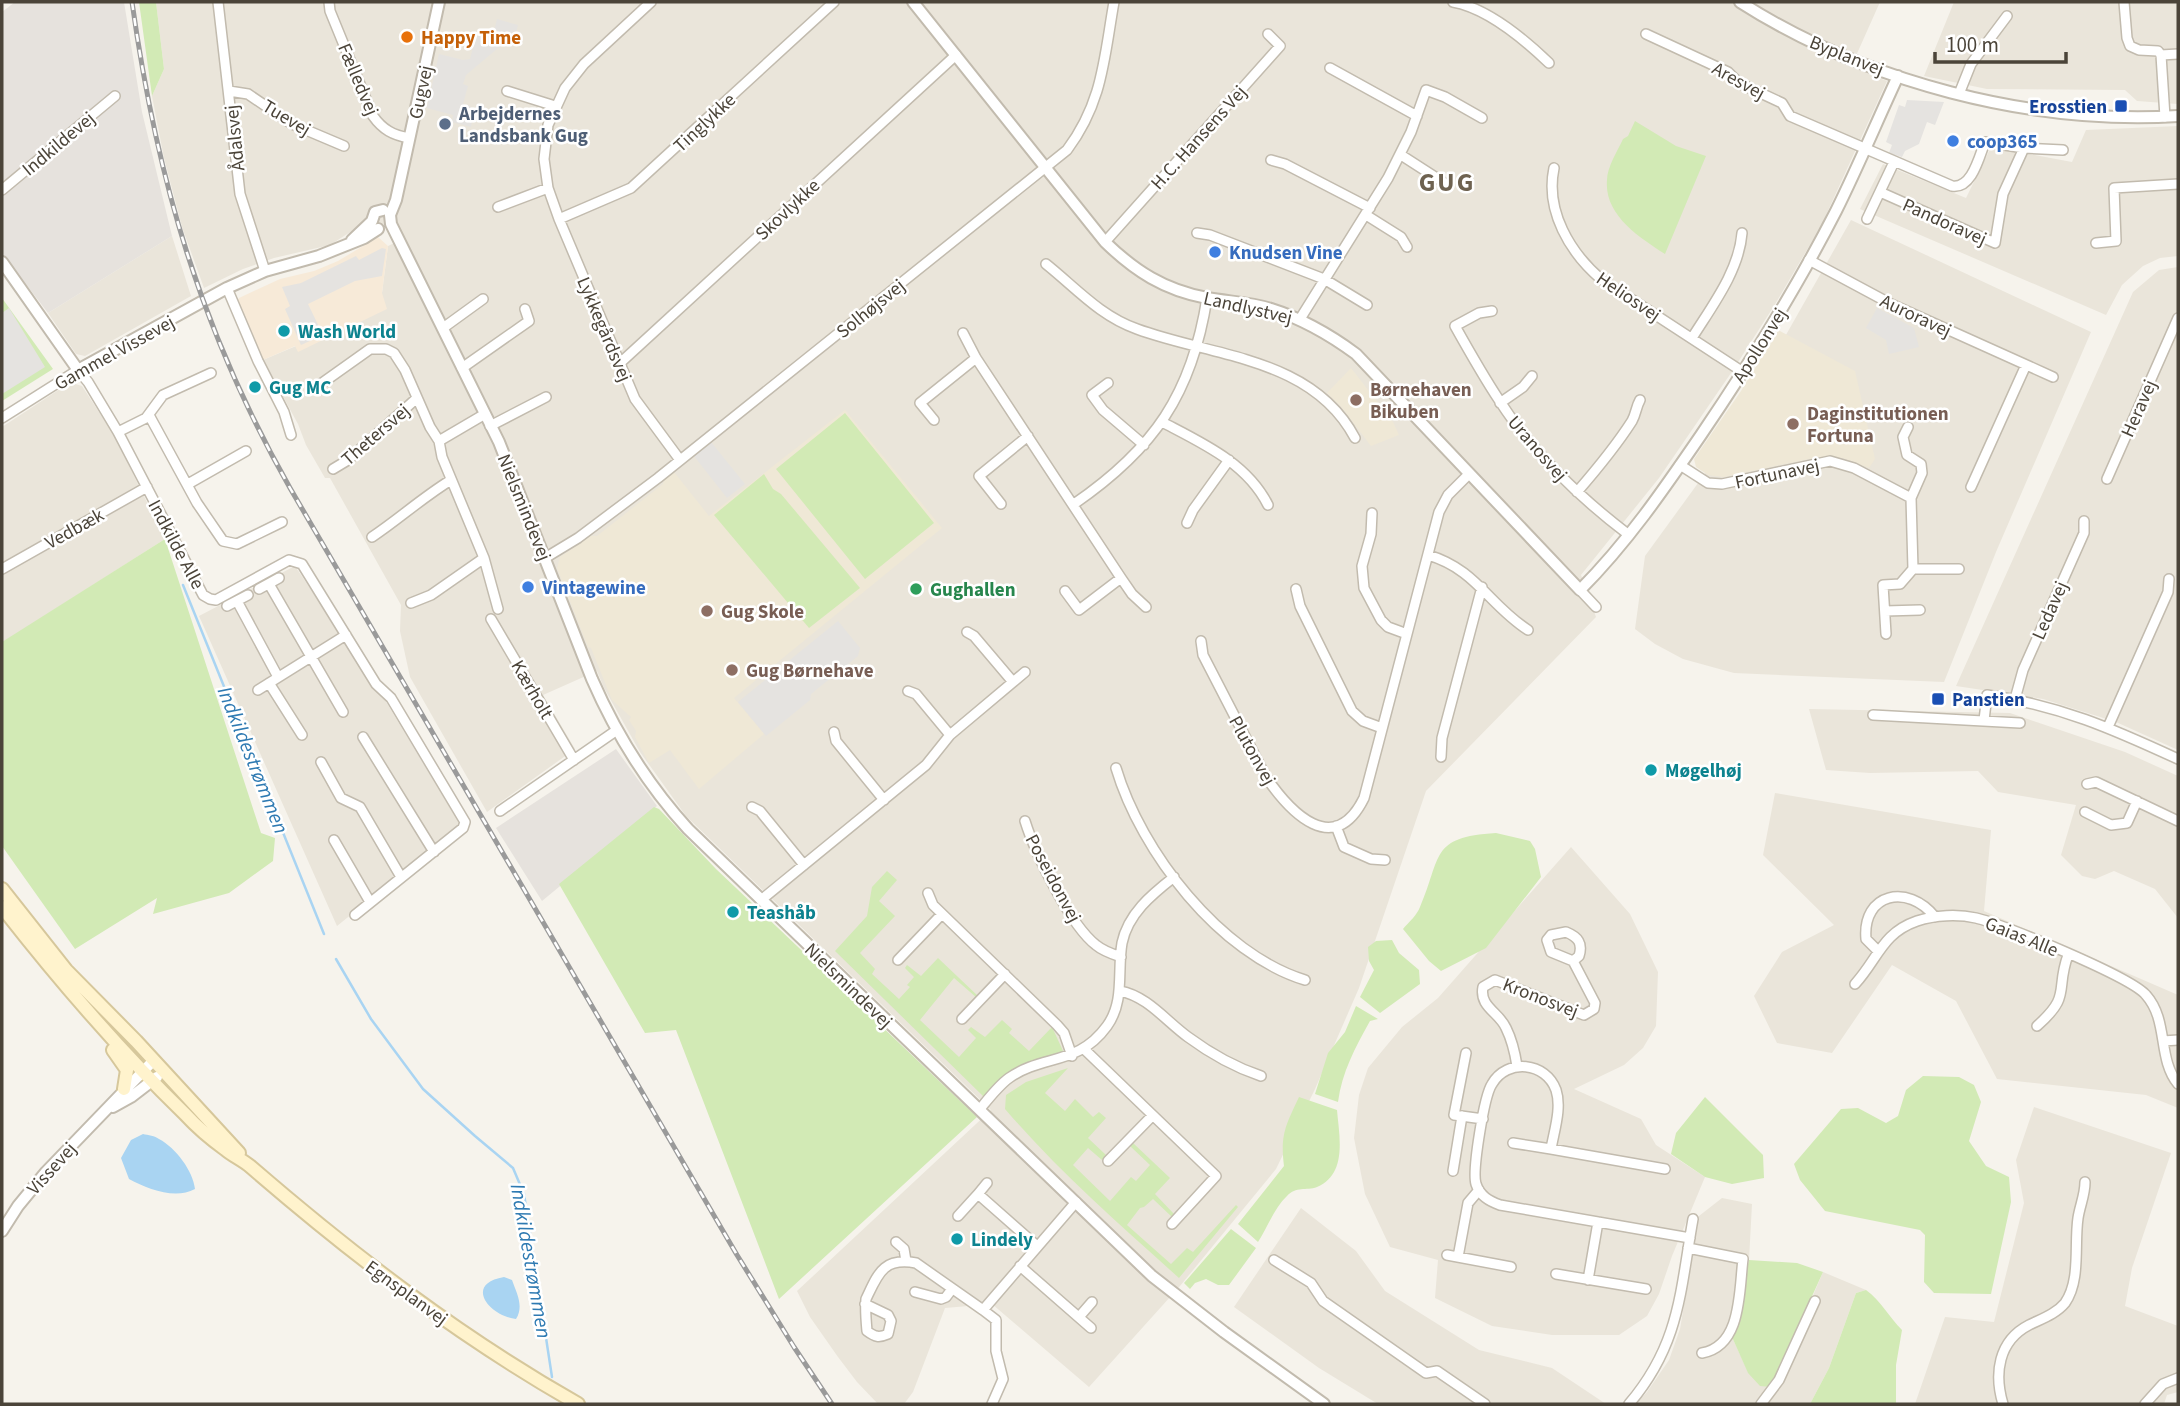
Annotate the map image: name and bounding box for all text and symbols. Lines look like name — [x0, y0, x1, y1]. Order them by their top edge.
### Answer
scale bar — [1935, 21, 2066, 65]
place label: Happy Time — [421, 25, 521, 52]
marker: Happy Time — [399, 29, 415, 45]
street label: Byplanvej — [1805, 29, 1888, 84]
text: 100 m — [1946, 30, 1999, 60]
street label: Fælledvej — [330, 39, 385, 120]
street label: Aresvej — [1707, 56, 1770, 107]
street label: Gugvej — [403, 63, 440, 122]
street label: H.C. Hansens Vej — [1145, 80, 1253, 196]
street label: Tinglykke — [668, 87, 742, 159]
street label: Tuevej — [257, 93, 316, 143]
place label: Erosstien — [2029, 94, 2107, 121]
marker: Erosstien — [2113, 98, 2129, 114]
place label: Arbejdernes Landsbank Gug — [458, 101, 588, 150]
street label: Ådalsvej — [219, 104, 252, 172]
street label: Indkildevej — [17, 106, 101, 183]
marker: Arbejdernes Landsbank Gug — [437, 116, 453, 132]
place label: coop365 — [1967, 129, 2037, 156]
marker: coop365 — [1945, 133, 1961, 149]
district label: GUG — [1419, 164, 1475, 201]
street label: Skovlykke — [750, 173, 826, 247]
street label: Pandoravej — [1898, 192, 1991, 253]
place label: Knudsen Vine — [1229, 240, 1343, 267]
marker: Knudsen Vine — [1207, 244, 1223, 260]
street label: Heliosvej — [1591, 266, 1666, 329]
street label: Lykkegårdsvej — [569, 273, 638, 386]
street label: Solhøjsvej — [831, 273, 911, 345]
street label: Landlystvej — [1201, 285, 1295, 332]
street label: Auroravej — [1875, 288, 1955, 345]
street label: Apollonvej — [1726, 303, 1794, 389]
street label: Gammel Vissevej — [50, 309, 180, 398]
place label: Wash World — [298, 319, 396, 346]
marker: Wash World — [276, 323, 292, 339]
place label: Gug MC — [269, 375, 331, 402]
street label: Heravej — [2115, 376, 2164, 442]
place label: Børnehaven Bikuben — [1370, 377, 1472, 426]
marker: Gug MC — [247, 379, 263, 395]
marker: Børnehaven Bikuben — [1348, 392, 1364, 408]
street label: Thetersvej — [336, 398, 416, 472]
place label: Daginstitutionen Fortuna — [1807, 401, 1949, 450]
street label: Uranosvej — [1501, 410, 1573, 488]
marker: Daginstitutionen Fortuna — [1785, 416, 1801, 432]
street label: Nielsmindevej — [490, 450, 557, 565]
street label: Fortunavej — [1733, 452, 1822, 497]
street label: Indkilde Alle — [141, 495, 211, 594]
street label: Vedbæk — [40, 502, 110, 557]
place label: Vintagewine — [541, 575, 646, 602]
place label: Gughallen — [930, 577, 1016, 604]
street label: Ledavej — [2026, 577, 2075, 644]
marker: Vintagewine — [520, 579, 536, 595]
marker: Gughallen — [908, 581, 924, 597]
place label: Gug Skole — [721, 599, 804, 626]
marker: Gug Skole — [699, 603, 715, 619]
street label: Kærholt — [504, 655, 560, 725]
place label: Gug Børnehave — [746, 658, 874, 685]
marker: Gug Børnehave — [724, 662, 740, 678]
water label: Indkildestrømmen — [210, 682, 296, 838]
place label: Panstien — [1952, 687, 2025, 714]
marker: Panstien — [1930, 691, 1946, 707]
street label: Plutonvej — [1222, 711, 1282, 790]
place label: Møgelhøj — [1665, 758, 1742, 785]
marker: Møgelhøj — [1643, 762, 1659, 778]
street label: Poseidonvej — [1018, 830, 1087, 928]
place label: Teashåb — [747, 900, 816, 927]
marker: Teashåb — [725, 904, 741, 920]
street label: Gaias Alle — [1981, 910, 2062, 964]
street label: Nielsmindevej — [798, 937, 898, 1035]
street label: Kronosvej — [1499, 972, 1582, 1025]
street label: Vissevej — [21, 1137, 83, 1201]
water label: Indkildestrømmen — [503, 1181, 559, 1341]
place label: Lindely — [971, 1227, 1033, 1254]
marker: Lindely — [949, 1231, 965, 1247]
street label: Egnsplanvej — [359, 1254, 453, 1332]

